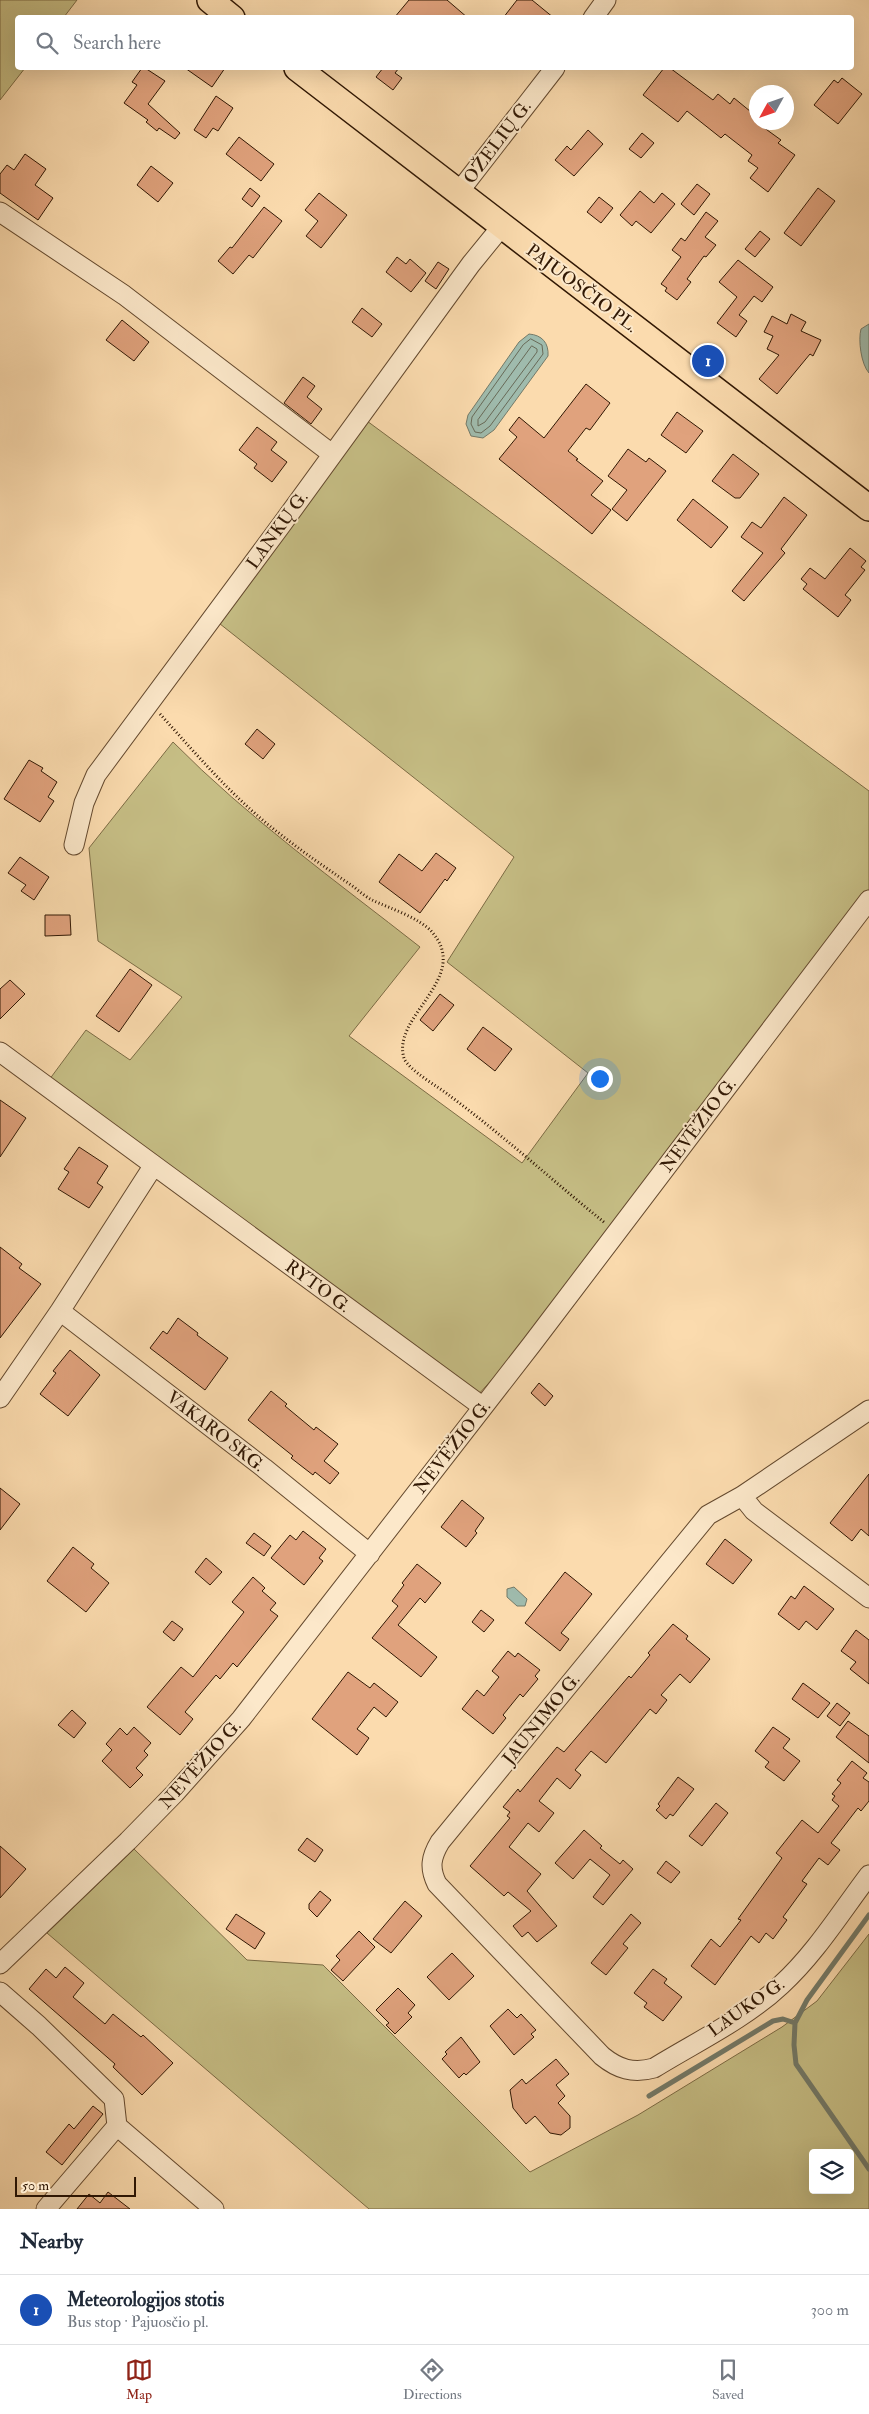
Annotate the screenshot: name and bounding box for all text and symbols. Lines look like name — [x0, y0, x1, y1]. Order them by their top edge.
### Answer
search box — [15, 15, 854, 70]
icon: search — [33, 29, 61, 57]
text: Search here — [73, 31, 161, 55]
north arrow — [749, 85, 794, 130]
street label: OŽELIŲ G. — [458, 95, 536, 189]
street label: PAJUOSČIO PL. — [521, 239, 642, 338]
pin: 1 — [692, 342, 724, 380]
street label: LANKŲ G. — [241, 487, 313, 574]
your location — [587, 1066, 613, 1092]
street label: NEVĖŽIO G. — [655, 1073, 741, 1177]
street label: RYTO G. — [280, 1255, 355, 1318]
street label: VAKARO SKG. — [162, 1386, 270, 1477]
street label: NEVĖŽIO G. — [408, 1395, 496, 1499]
street label: JAUNIMO G. — [497, 1669, 585, 1770]
street label: NEVĖŽIO G. — [154, 1714, 246, 1814]
street label: LAUKO G. — [704, 1973, 789, 2042]
map controls — [809, 2149, 854, 2194]
button: layers — [809, 2149, 854, 2194]
scale bar — [15, 2174, 136, 2197]
text: 50 m — [22, 2177, 49, 2194]
text: Nearby — [20, 2228, 83, 2255]
text: Meteorologijos stotis — [67, 2288, 224, 2312]
text: 1 — [33, 2300, 39, 2320]
text: 300 m — [811, 2300, 849, 2320]
text: Bus stop · Pajuosčio pl. — [67, 2312, 208, 2332]
tab: Map — [125, 2356, 153, 2403]
tab: Directions — [403, 2356, 462, 2403]
tab: Saved — [712, 2356, 744, 2403]

